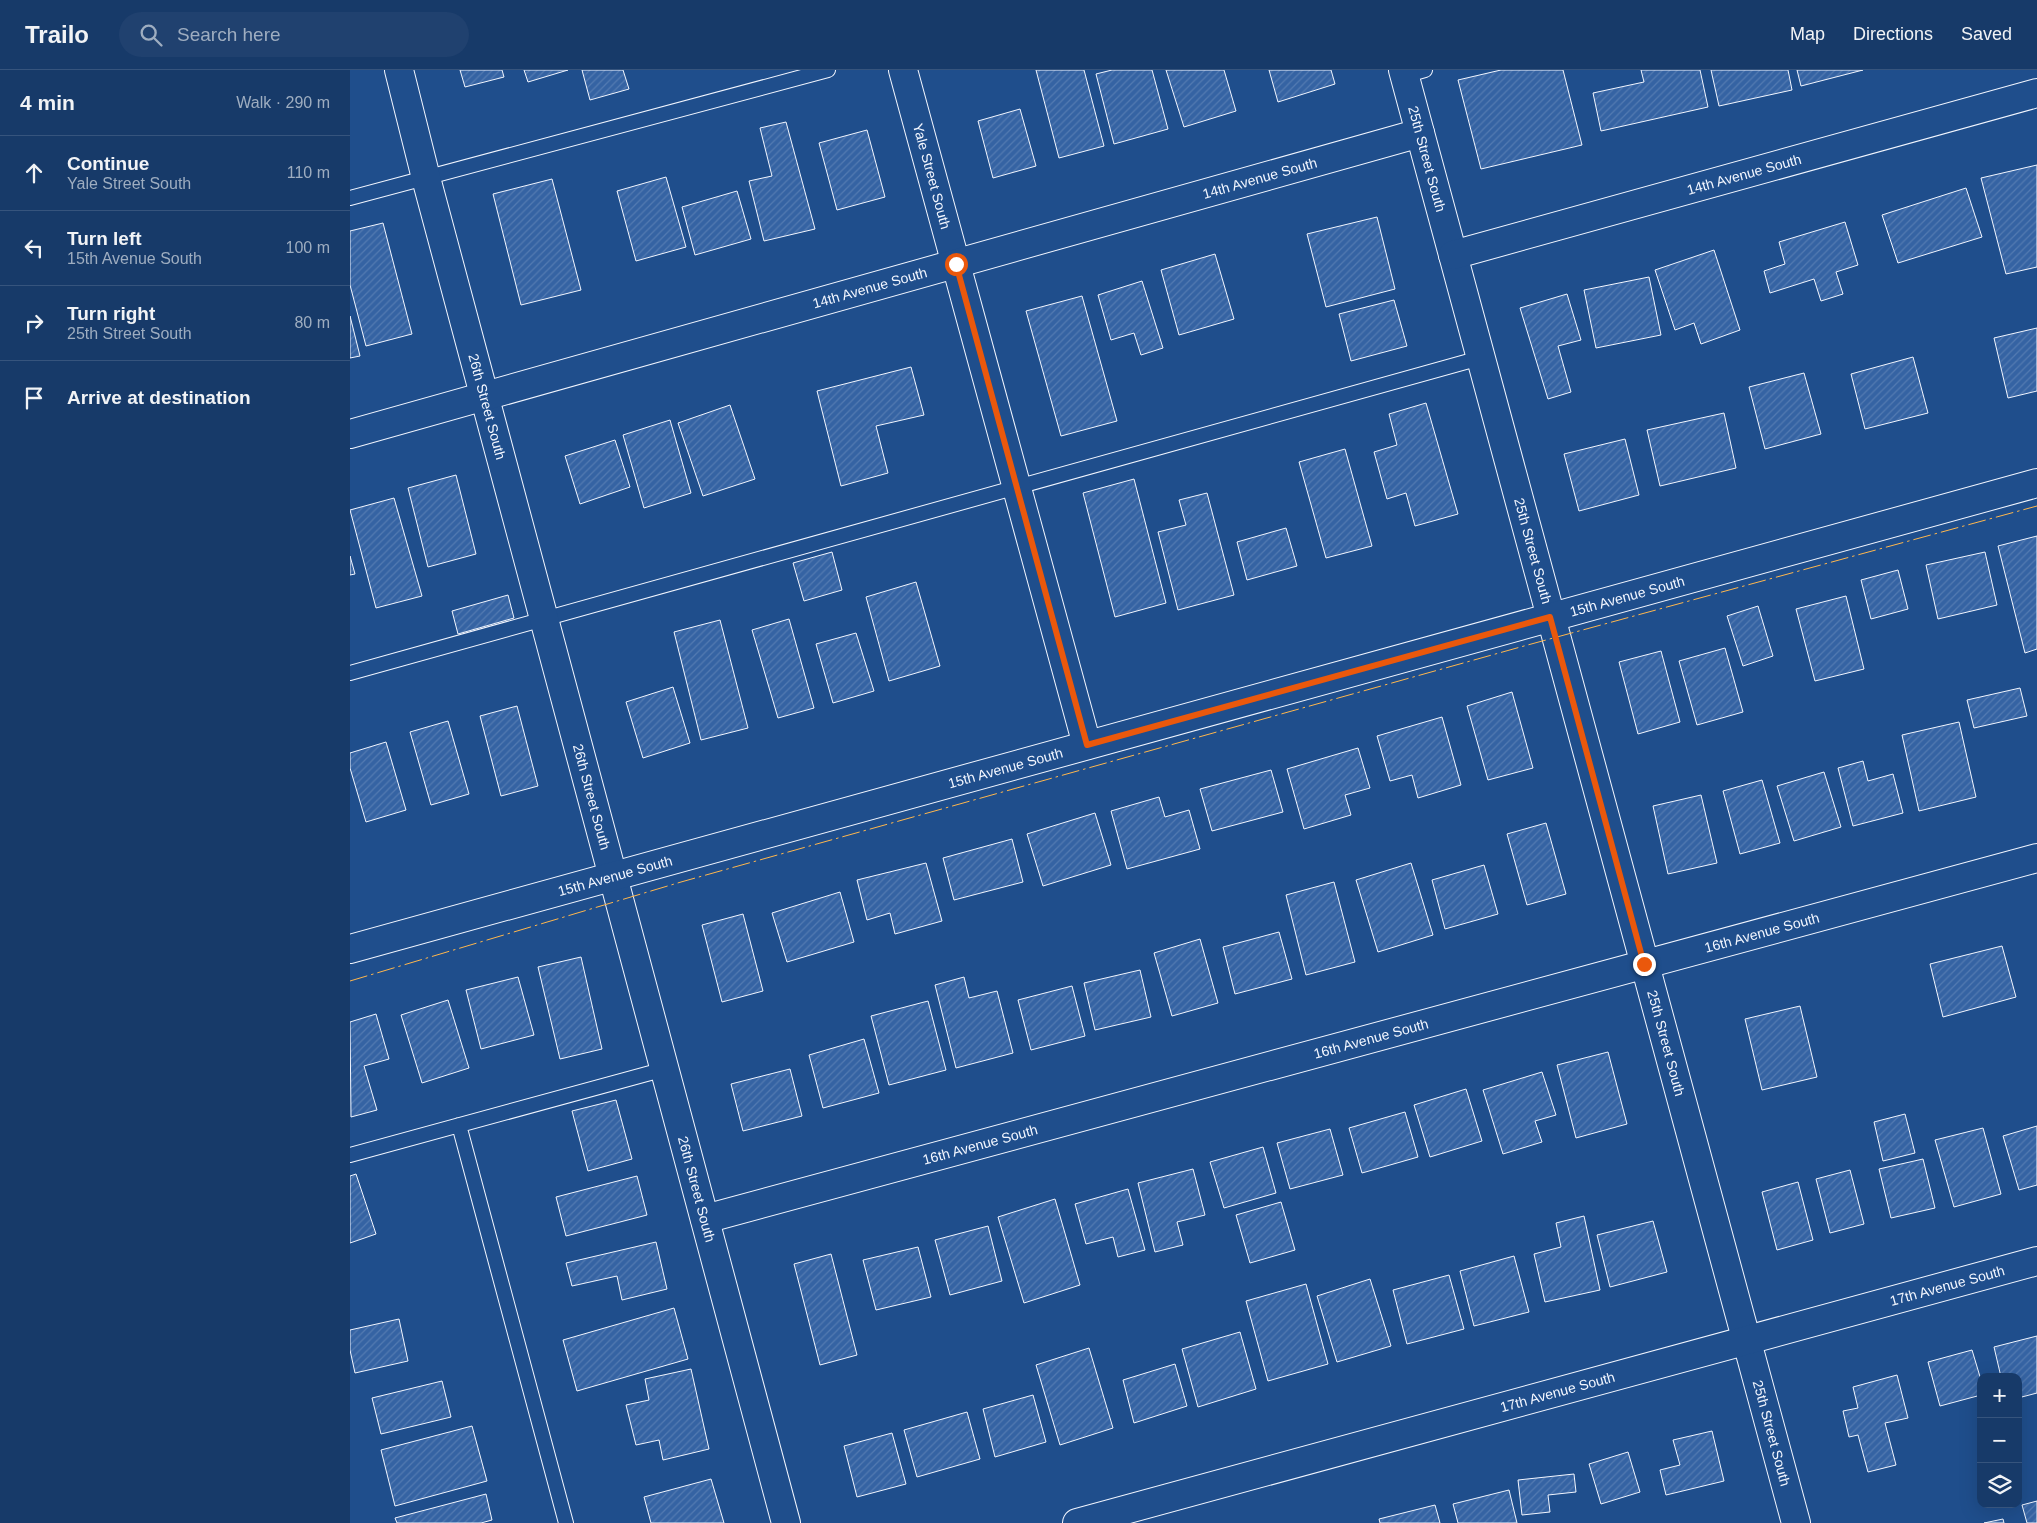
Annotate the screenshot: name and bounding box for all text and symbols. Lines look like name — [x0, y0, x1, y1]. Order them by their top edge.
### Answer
search box — [119, 12, 469, 57]
text: Trailo — [25, 21, 89, 48]
icon: search — [137, 21, 165, 49]
text: Search here — [177, 24, 281, 45]
text: Map — [1790, 24, 1825, 44]
text: Directions — [1853, 24, 1933, 44]
text: Saved — [1961, 24, 2012, 44]
text: 4 min — [20, 91, 75, 114]
text: Walk · 290 m — [236, 94, 330, 111]
street label: 25th Street South — [1405, 104, 1449, 214]
street label: Yale Street South — [910, 122, 954, 231]
street label: 14th Avenue South — [1685, 151, 1803, 198]
text: Continue — [67, 153, 149, 174]
street label: 14th Avenue South — [1201, 154, 1319, 202]
icon: ahead — [20, 159, 48, 187]
text: 110 m — [287, 164, 330, 181]
text: Yale Street South — [67, 175, 191, 192]
text: Turn left — [67, 228, 142, 249]
icon: left — [20, 234, 48, 262]
text: 100 m — [286, 239, 330, 256]
text: 15th Avenue South — [67, 250, 202, 267]
route start — [945, 253, 968, 276]
street label: 14th Avenue South — [811, 264, 929, 311]
text: Turn right — [67, 303, 155, 324]
icon: right — [20, 309, 48, 337]
text: 80 m — [294, 314, 330, 331]
text: 25th Street South — [67, 325, 192, 342]
street label: 26th Street South — [465, 352, 509, 461]
icon: arrive — [20, 384, 48, 412]
text: Arrive at destination — [67, 387, 251, 408]
street label: 25th Street South — [1511, 496, 1555, 605]
street label: 15th Avenue South — [1568, 573, 1686, 620]
street label: 26th Street South — [570, 742, 613, 852]
street label: 15th Avenue South — [946, 744, 1065, 791]
street label: 15th Avenue South — [556, 852, 674, 899]
street label: 16th Avenue South — [1703, 909, 1821, 956]
route end — [1633, 953, 1656, 976]
street label: 25th Street South — [1644, 988, 1688, 1098]
street label: 16th Avenue South — [1312, 1015, 1430, 1062]
street label: 16th Avenue South — [921, 1121, 1039, 1168]
street label: 26th Street South — [675, 1134, 718, 1244]
street label: 17th Avenue South — [1888, 1262, 2006, 1309]
street label: 17th Avenue South — [1498, 1369, 1617, 1415]
map controls — [1977, 1373, 2022, 1508]
button: + — [1977, 1373, 2022, 1418]
street label: 25th Street South — [1750, 1378, 1794, 1488]
button: − — [1977, 1418, 2022, 1463]
button: layers — [1977, 1463, 2022, 1508]

